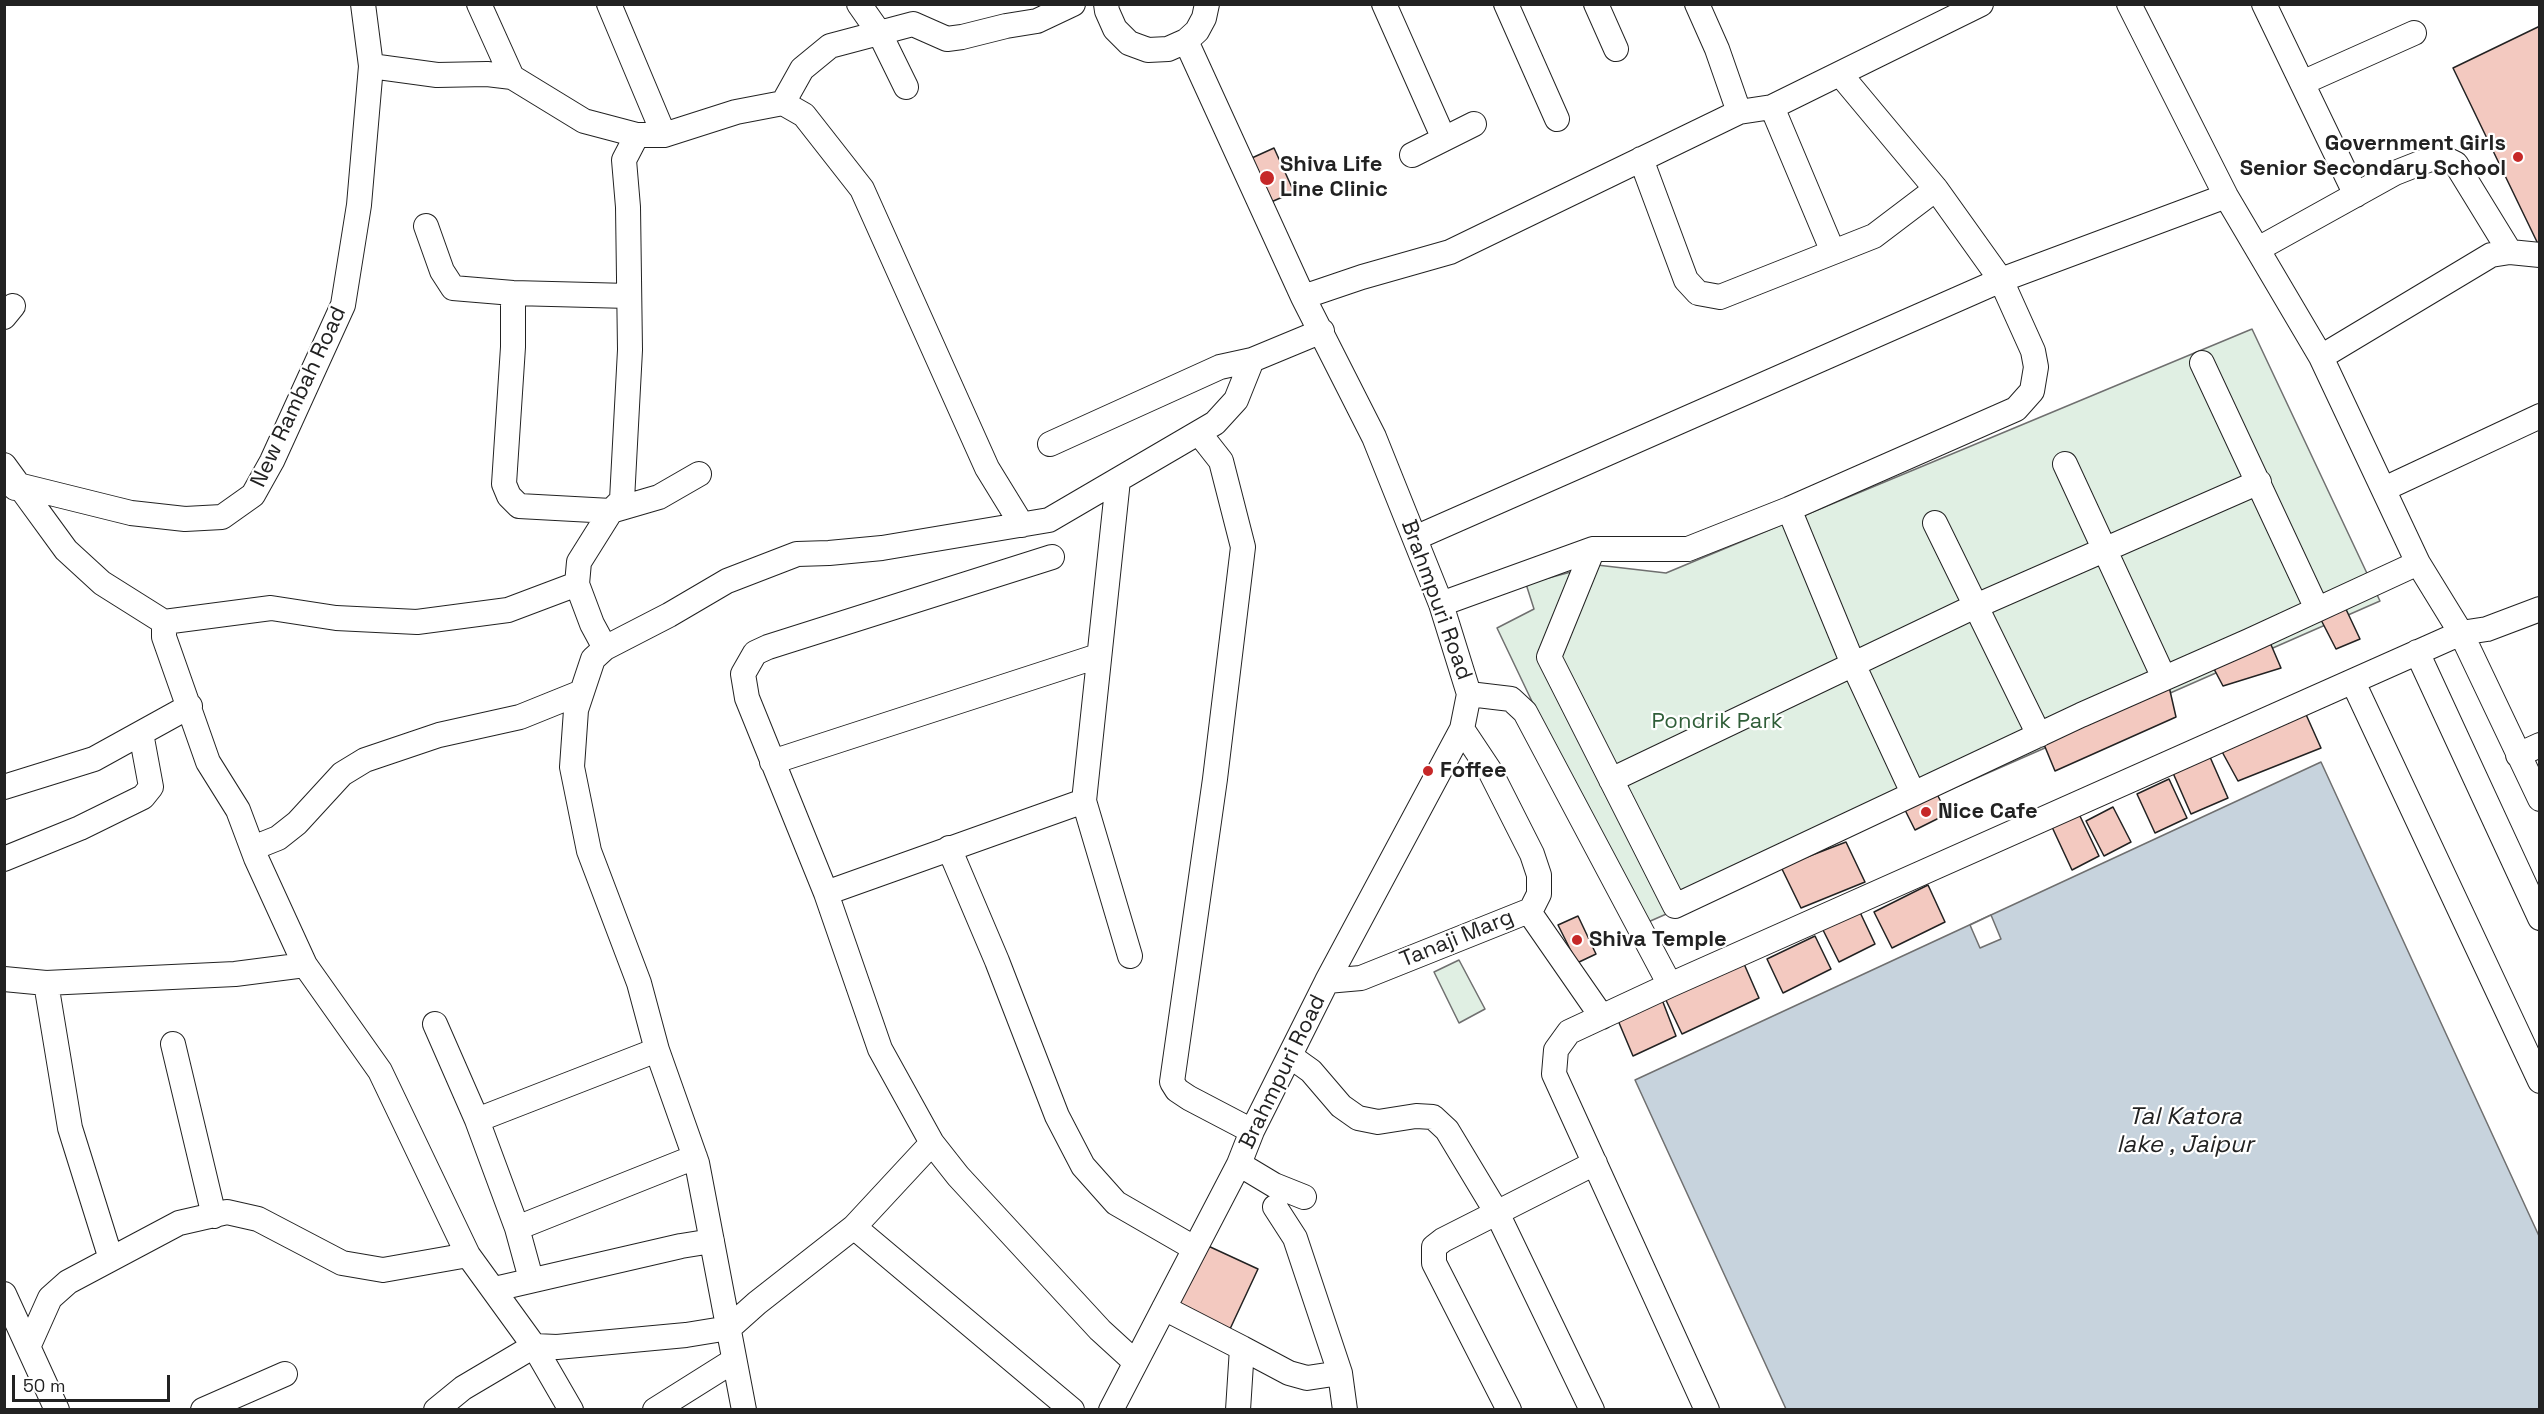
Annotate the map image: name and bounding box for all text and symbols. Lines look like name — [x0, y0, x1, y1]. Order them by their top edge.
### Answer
place label: Government Girls Senior Secondary School — [2240, 131, 2506, 182]
marker: Government Girls Senior Secondary School — [2511, 150, 2525, 164]
place label: Shiva Life Line Clinic — [1280, 152, 1388, 204]
marker: Shiva Life Line Clinic — [1258, 169, 1276, 187]
street label: New Rambah Road — [246, 303, 352, 491]
street label: Brahmpuri Road — [1395, 516, 1477, 684]
park label: Pondrik Park — [1651, 709, 1783, 735]
place label: Foffee — [1440, 758, 1507, 784]
marker: Foffee — [1421, 764, 1435, 778]
place label: Nice Cafe — [1938, 799, 2038, 825]
marker: Nice Cafe — [1919, 805, 1933, 819]
street label: Tanaji Marg — [1396, 904, 1518, 974]
place label: Shiva Temple — [1589, 927, 1727, 953]
marker: Shiva Temple — [1570, 933, 1584, 947]
street label: Brahmpuri Road — [1234, 990, 1332, 1154]
water label: Tal Katora lake , Jaipur — [2116, 1103, 2254, 1159]
scale bar — [15, 1363, 172, 1401]
text: 50 m — [23, 1374, 65, 1397]

